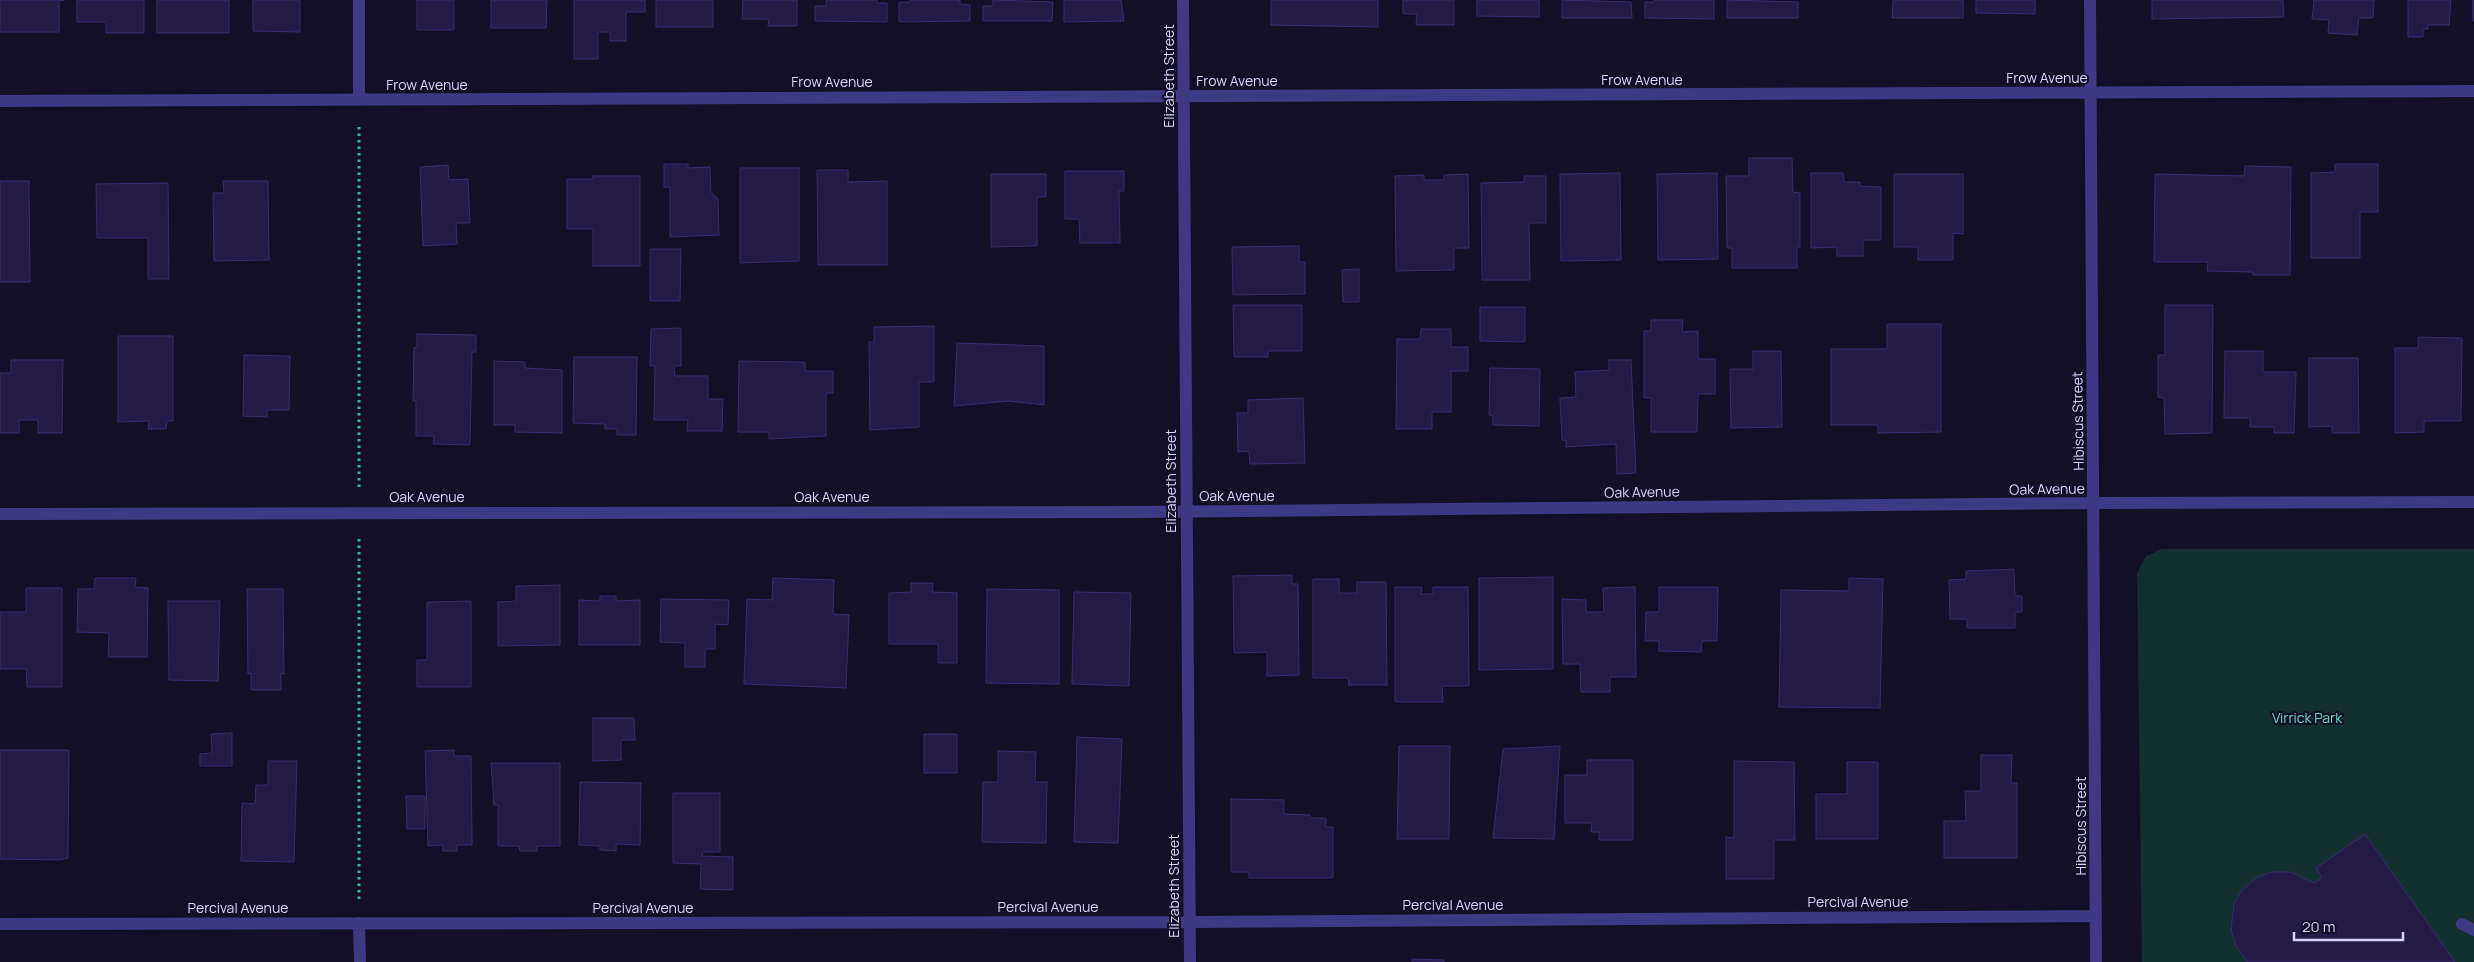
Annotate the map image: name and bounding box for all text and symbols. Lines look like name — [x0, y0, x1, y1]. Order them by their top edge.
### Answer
street label: Elizabeth Street — [1159, 24, 1178, 128]
street label: Frow Avenue — [2006, 68, 2088, 87]
street label: Frow Avenue — [1601, 70, 1683, 89]
street label: Frow Avenue — [1196, 71, 1278, 90]
street label: Frow Avenue — [791, 72, 873, 91]
street label: Frow Avenue — [386, 75, 468, 94]
street label: Hibiscus Street — [2067, 371, 2088, 471]
street label: Elizabeth Street — [1161, 429, 1180, 533]
street label: Oak Avenue — [2009, 478, 2085, 499]
street label: Oak Avenue — [1604, 481, 1680, 502]
street label: Oak Avenue — [1199, 486, 1275, 505]
street label: Oak Avenue — [389, 487, 465, 506]
street label: Oak Avenue — [794, 487, 870, 506]
park label: Virrick Park — [2272, 708, 2343, 727]
street label: Hibiscus Street — [2071, 776, 2090, 876]
street label: Elizabeth Street — [1164, 834, 1183, 938]
street label: Percival Avenue — [1808, 892, 1908, 911]
street label: Percival Avenue — [1403, 895, 1503, 914]
street label: Percival Avenue — [998, 897, 1098, 916]
street label: Percival Avenue — [188, 898, 288, 917]
street label: Percival Avenue — [593, 898, 693, 917]
scale bar — [2294, 910, 2403, 942]
text: 20 m — [2302, 916, 2335, 937]

